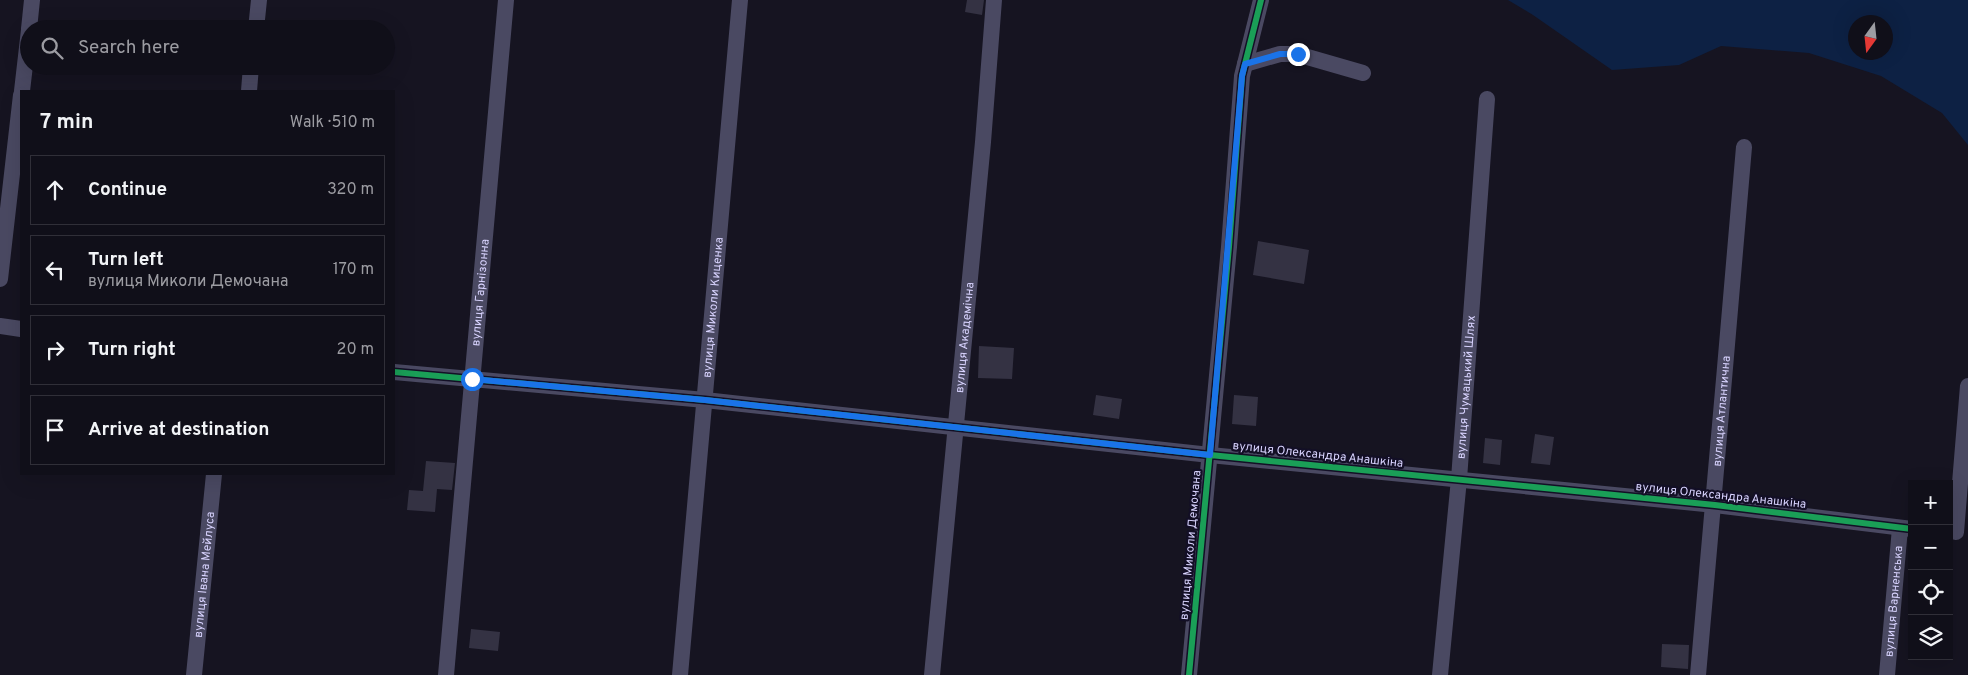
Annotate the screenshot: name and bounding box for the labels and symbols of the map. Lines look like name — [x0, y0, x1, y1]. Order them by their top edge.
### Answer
north arrow — [1848, 15, 1893, 60]
route end — [1287, 43, 1310, 66]
street label: вулиця Миколи Киценка — [699, 237, 728, 379]
street label: вулиця Гарнізонна — [468, 238, 494, 347]
street label: вулиця Академічна — [952, 281, 979, 394]
street label: вулиця Чумацький Шлях — [1453, 315, 1480, 460]
street label: вулиця Атлантична — [1710, 355, 1735, 467]
route start — [461, 368, 484, 391]
street label: вулиця Олександра Анашкіна — [1232, 438, 1404, 472]
street label: вулиця Миколи Демочана — [1176, 470, 1206, 621]
street label: вулиця Олександра Анашкіна — [1635, 479, 1807, 513]
street label: вулиця Івана Мейлуса — [191, 511, 219, 638]
street label: вулиця Варненська — [1882, 545, 1907, 658]

